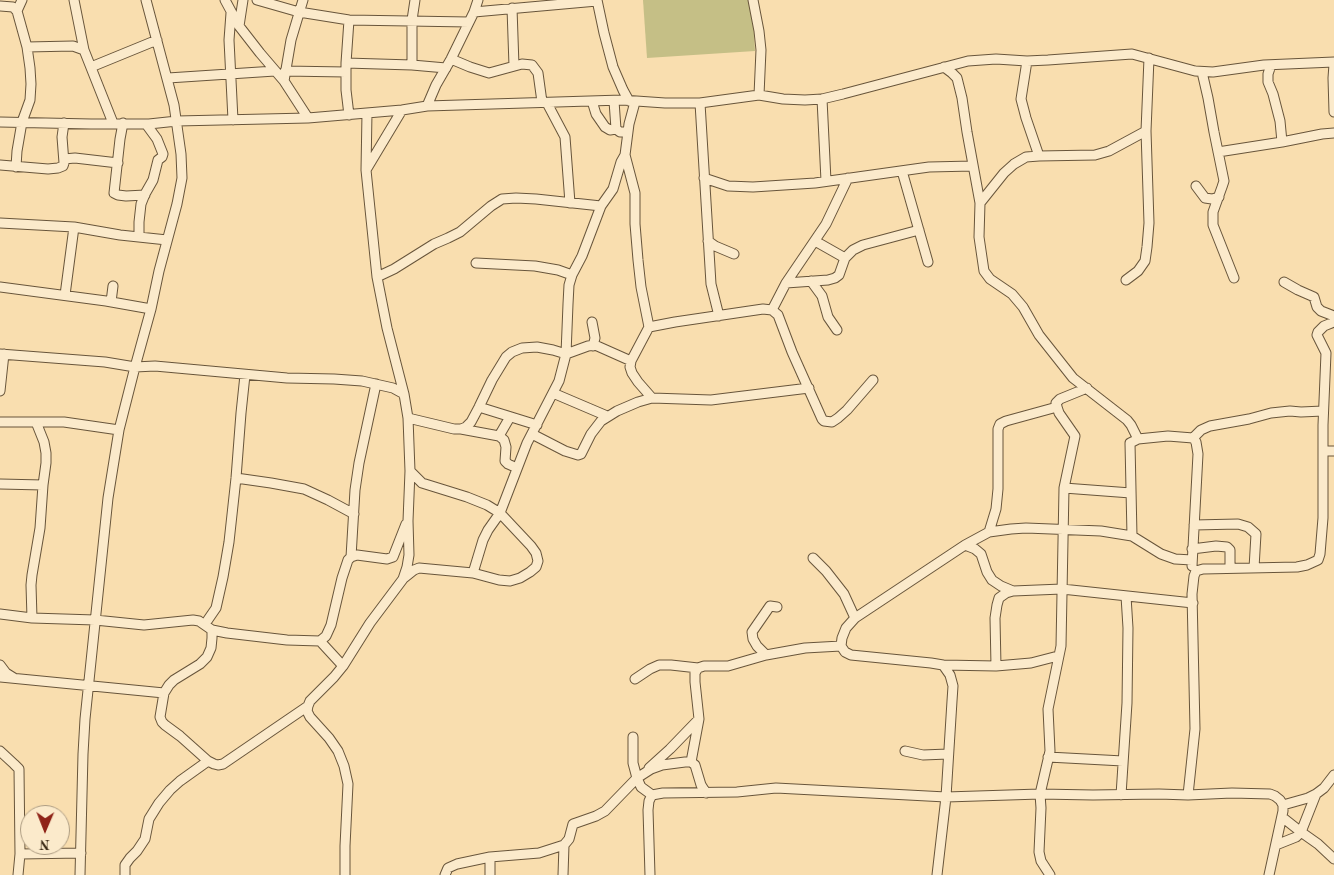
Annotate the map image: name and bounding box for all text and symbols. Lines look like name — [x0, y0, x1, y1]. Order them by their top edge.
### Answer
north arrow — [20, 805, 70, 855]
text: N — [39, 837, 50, 851]

